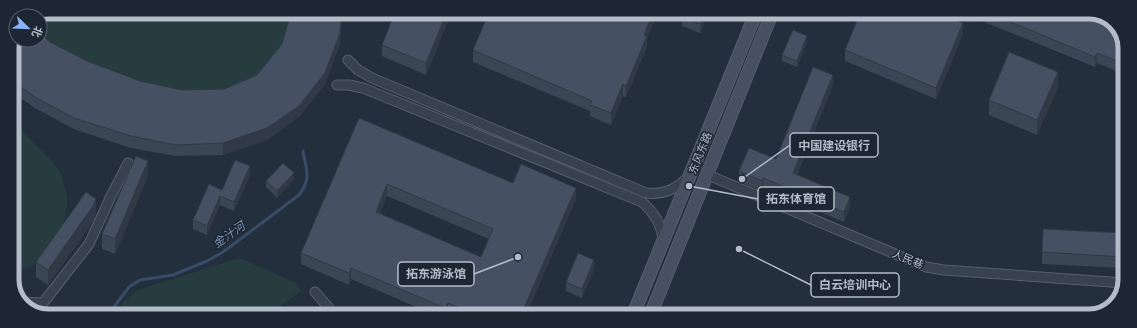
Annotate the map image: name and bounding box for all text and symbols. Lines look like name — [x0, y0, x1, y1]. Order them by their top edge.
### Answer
north arrow — [8, 8, 48, 48]
text: 北 — [29, 24, 46, 40]
street label: 东风东路 — [685, 130, 715, 176]
callout: 中国建设银行 — [790, 133, 878, 157]
text: 中国建设银行 — [798, 138, 870, 153]
callout: 拓东体育馆 — [758, 187, 834, 211]
text: 拓东体育馆 — [766, 191, 826, 206]
water label: 金汁河 — [210, 217, 249, 251]
street label: 人民巷 — [890, 246, 926, 272]
callout: 拓东游泳馆 — [398, 262, 474, 286]
text: 拓东游泳馆 — [406, 266, 466, 281]
callout: 白云培训中心 — [811, 273, 899, 297]
text: 白云培训中心 — [819, 277, 891, 292]

